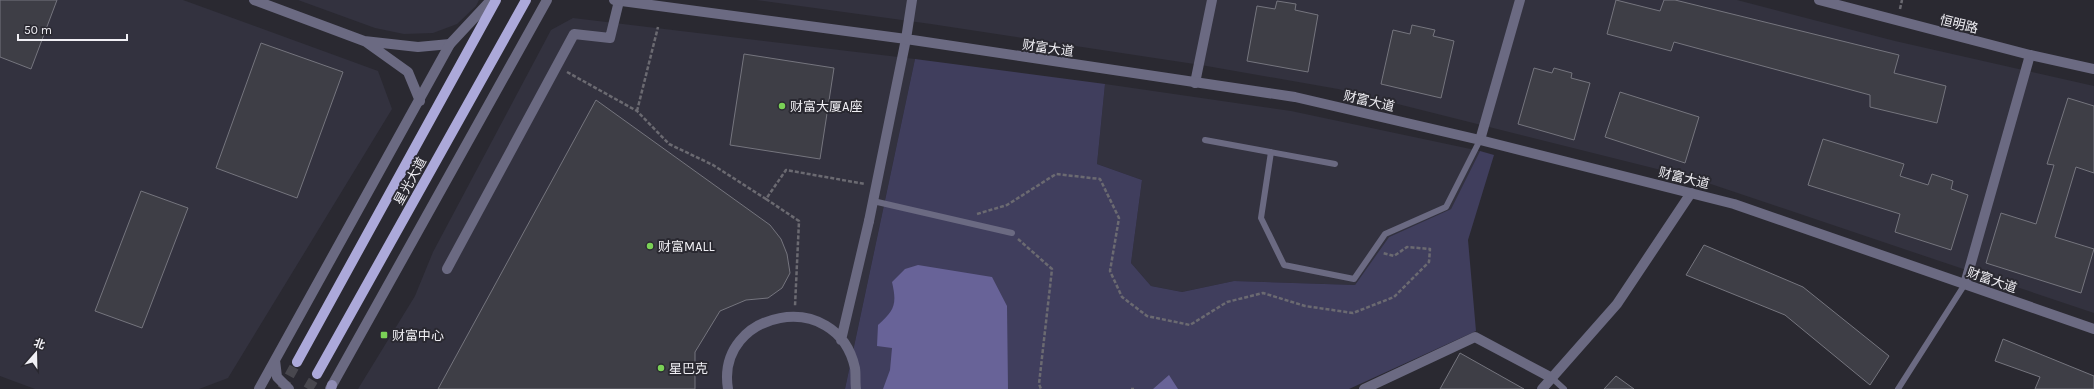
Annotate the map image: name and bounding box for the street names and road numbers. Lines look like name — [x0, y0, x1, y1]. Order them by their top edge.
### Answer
street label: 恒明路 — [1938, 12, 1980, 36]
street label: 财富大道 — [1021, 37, 1075, 59]
street label: 财富大道 — [1342, 88, 1396, 114]
street label: 星光大道 — [391, 155, 429, 207]
street label: 财富大道 — [1657, 164, 1711, 192]
street label: 财富大道 — [1965, 264, 2019, 296]

